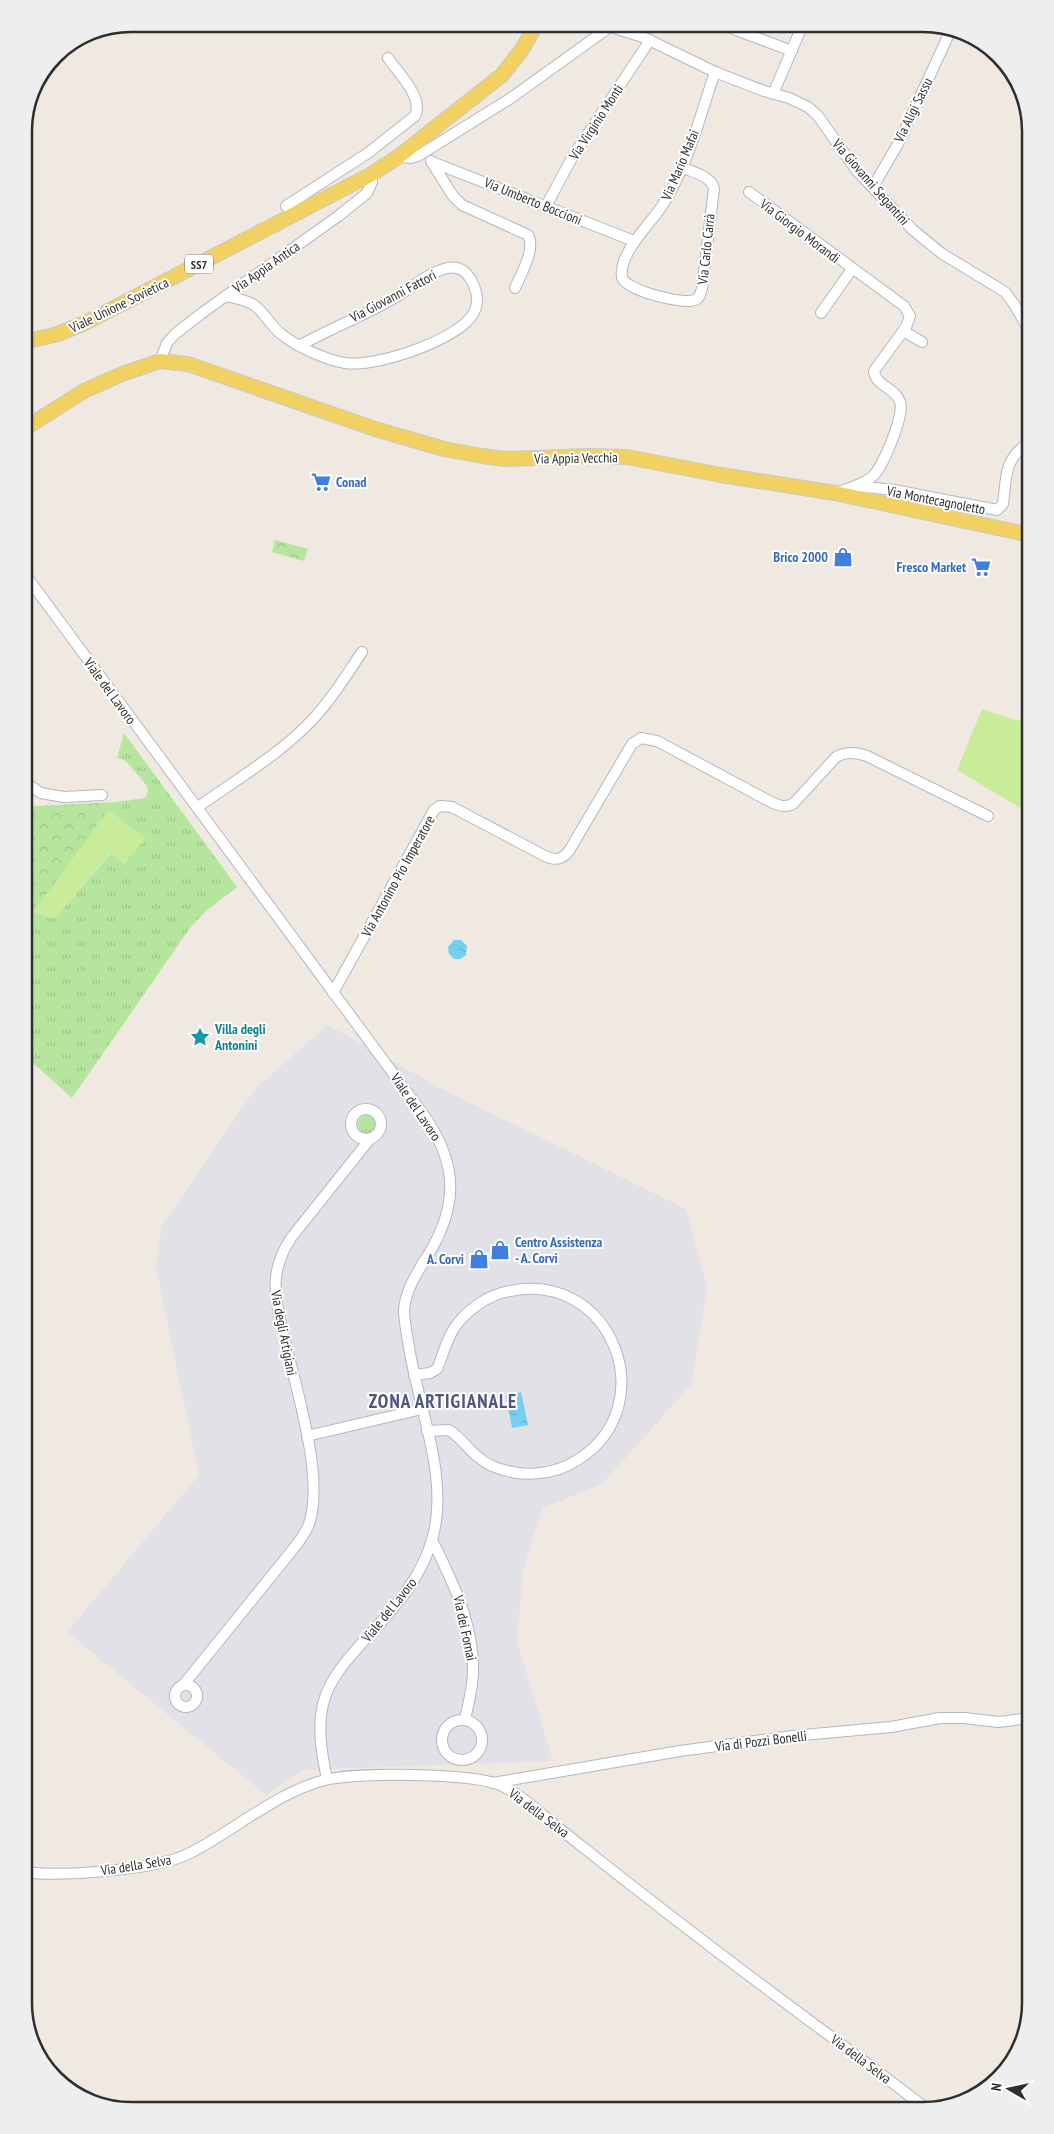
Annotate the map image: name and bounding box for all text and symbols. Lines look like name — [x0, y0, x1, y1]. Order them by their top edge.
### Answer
street label: Via Aligi Sassu — [889, 75, 936, 146]
street label: Via Virginio Monti — [564, 81, 627, 164]
street label: Via Mario Mafai — [657, 127, 703, 204]
street label: Via Giovanni Segantini — [828, 134, 913, 229]
street label: Via Umberto Boccioni — [481, 173, 585, 229]
street label: Via Giorgio Morandi — [756, 194, 844, 267]
street label: Via Carlo Carrà — [693, 213, 719, 286]
street label: Via Appia Antica — [228, 237, 303, 297]
road number: SS7 — [185, 254, 213, 274]
street label: Via Giovanni Fattori — [346, 266, 439, 327]
street label: Viale Unione Sovietica — [66, 273, 172, 337]
street label: Via Appia Vecchia — [533, 448, 618, 468]
supermarket icon: Conad — [310, 471, 332, 493]
place label: Conad — [336, 473, 367, 491]
street label: Via Montecagnoletto — [884, 481, 987, 518]
shop icon: Brico 2000 — [832, 546, 854, 568]
place label: Brico 2000 — [773, 548, 828, 566]
supermarket icon: Fresco Market — [970, 556, 992, 578]
place label: Fresco Market — [896, 558, 966, 576]
street label: Viale del Lavoro — [79, 653, 140, 728]
street label: Via Antonino Pio Imperatore — [357, 812, 439, 941]
place label: Villa degli Antonini — [214, 1020, 266, 1054]
place icon: Villa degli Antonini — [189, 1026, 211, 1048]
street label: Viale del Lavoro — [386, 1069, 445, 1144]
place label: Centro Assistenza - A. Corvi — [515, 1233, 603, 1267]
shop icon: Centro Assistenza - A. Corvi — [489, 1239, 511, 1261]
shop icon: A. Corvi — [468, 1248, 490, 1270]
place label: A. Corvi — [426, 1250, 464, 1268]
street label: Via degli Artigiani — [267, 1288, 301, 1377]
district label: ZONA ARTIGIANALE — [369, 1389, 517, 1413]
street label: Viale del Lavoro — [357, 1574, 420, 1647]
street label: Via dei Fornai — [449, 1593, 481, 1662]
street label: Via di Pozzi Bonelli — [713, 1726, 808, 1756]
street label: Via della Selva — [504, 1784, 573, 1842]
street label: Via della Selva — [98, 1851, 173, 1880]
street label: Via della Selva — [826, 2030, 895, 2088]
north arrow — [984, 2064, 1034, 2114]
text: N — [987, 2082, 1006, 2092]

